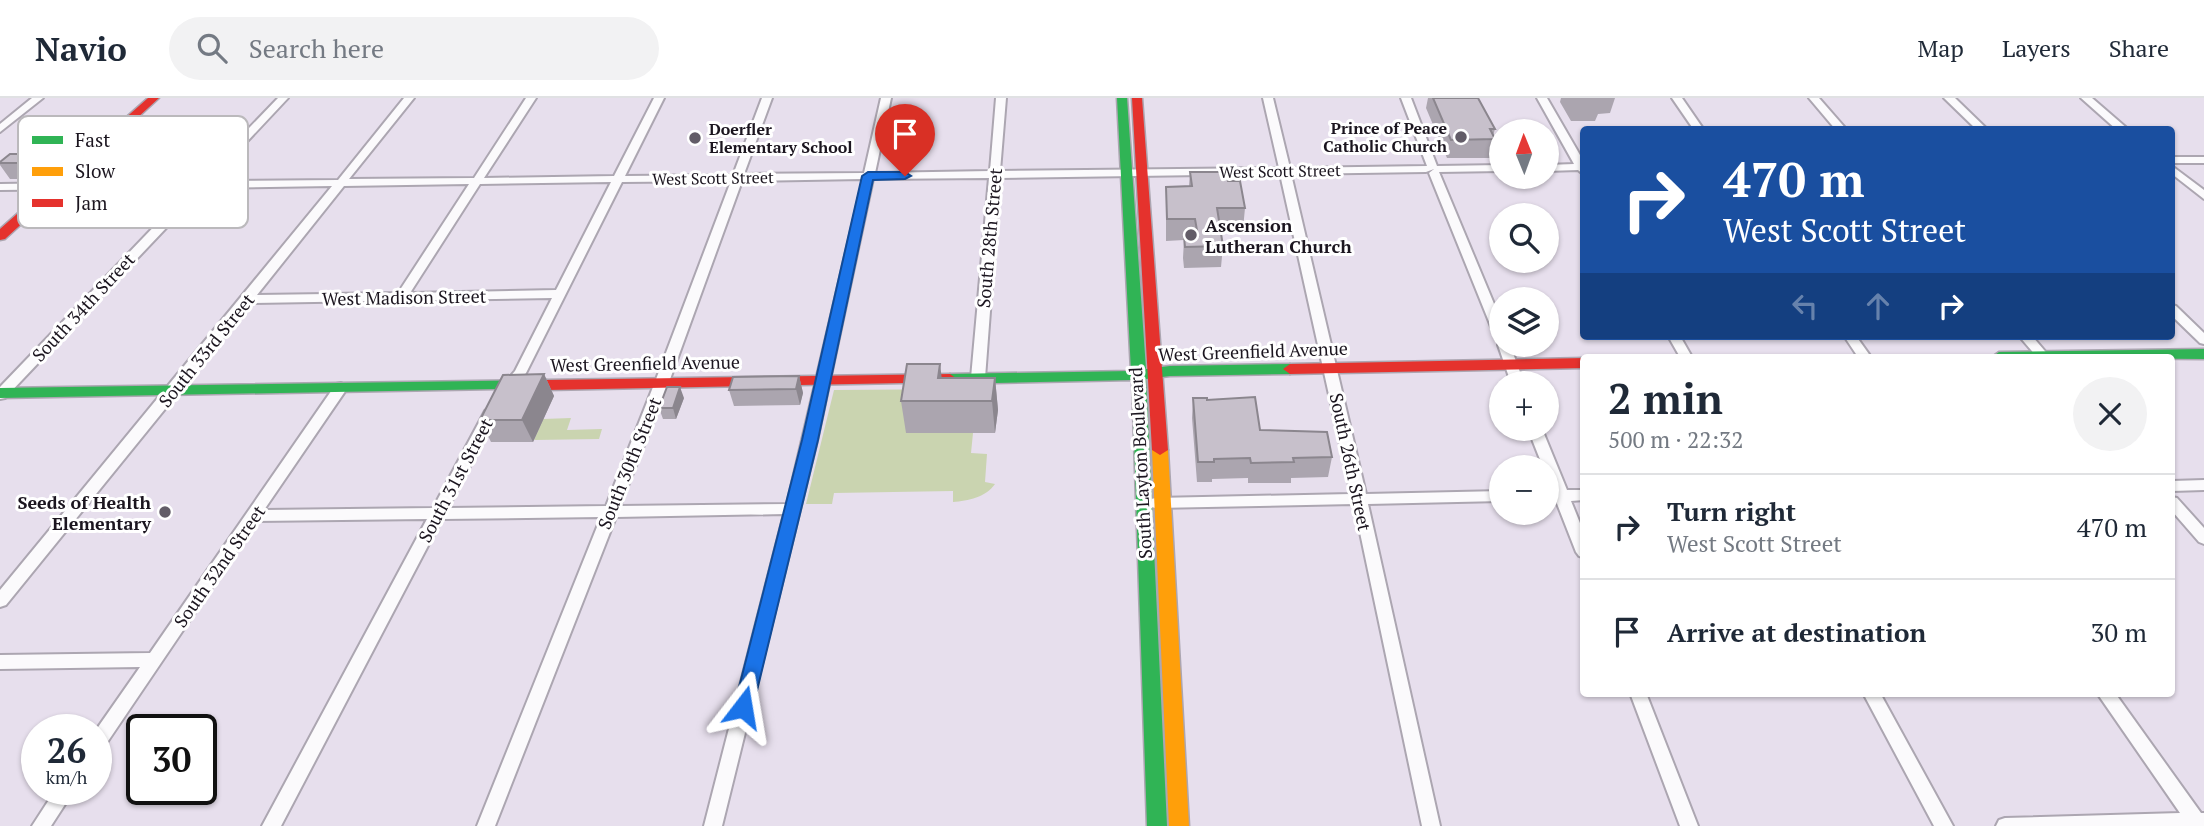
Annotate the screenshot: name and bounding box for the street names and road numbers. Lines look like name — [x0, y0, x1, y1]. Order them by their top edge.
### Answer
street label: West Scott Street — [1219, 159, 1341, 183]
street label: West Scott Street — [652, 166, 774, 190]
street label: South 28th Street — [971, 167, 1007, 309]
street label: South 34th Street — [26, 247, 140, 367]
street label: West Madison Street — [322, 284, 487, 310]
street label: South 33rd Street — [153, 288, 260, 412]
street label: West Greenfield Avenue — [1158, 336, 1348, 366]
street label: West Greenfield Avenue — [550, 349, 740, 377]
street label: South Layton Boulevard — [1123, 367, 1157, 559]
street label: South 26th Street — [1325, 391, 1377, 533]
street label: South 30th Street — [592, 393, 667, 533]
street label: South 31st Street — [412, 413, 498, 546]
street label: South 32nd Street — [168, 500, 270, 632]

